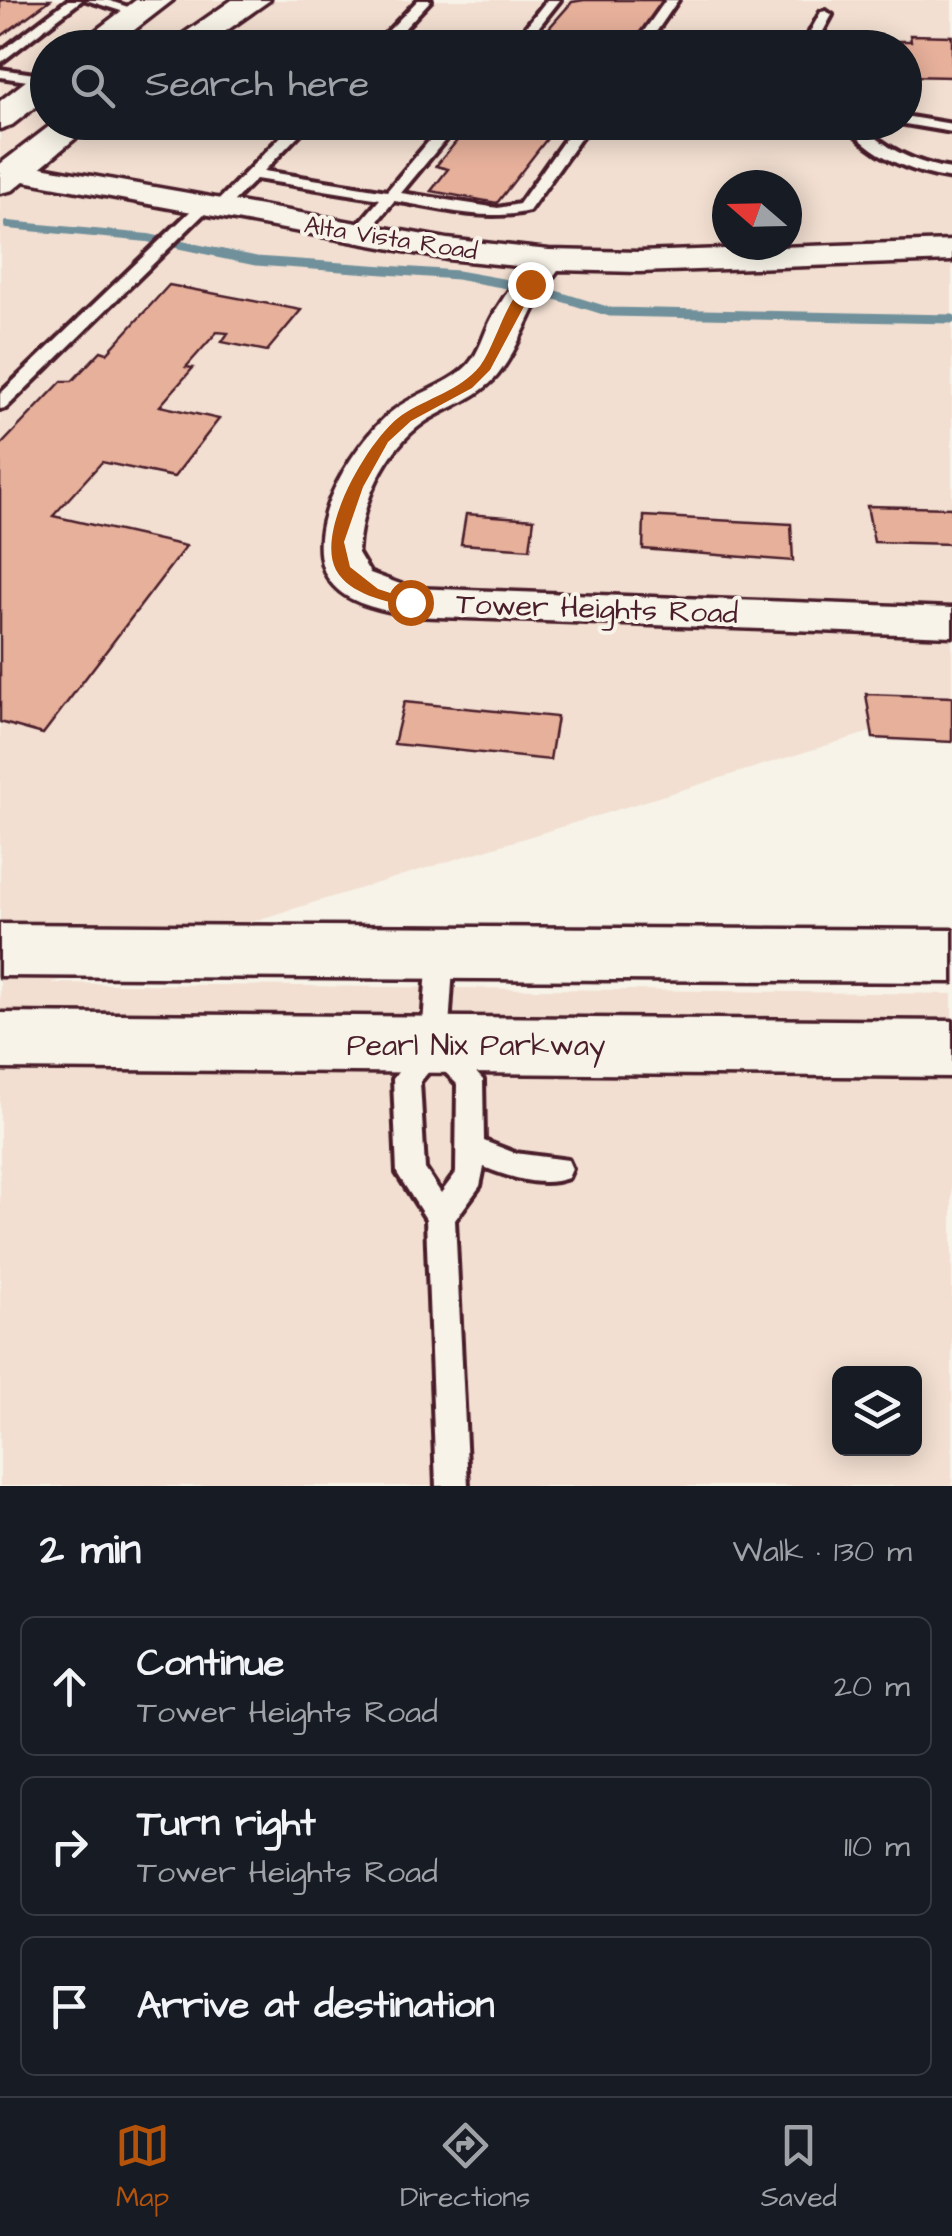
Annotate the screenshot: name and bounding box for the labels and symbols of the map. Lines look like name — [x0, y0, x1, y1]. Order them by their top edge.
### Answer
north arrow — [712, 170, 802, 260]
street label: Alta Vista Road — [302, 208, 480, 269]
route end — [508, 262, 554, 308]
route start — [388, 580, 434, 626]
street label: Tower Heights Road — [455, 583, 739, 636]
street label: Pearl Nix Parkway — [347, 1025, 605, 1068]

